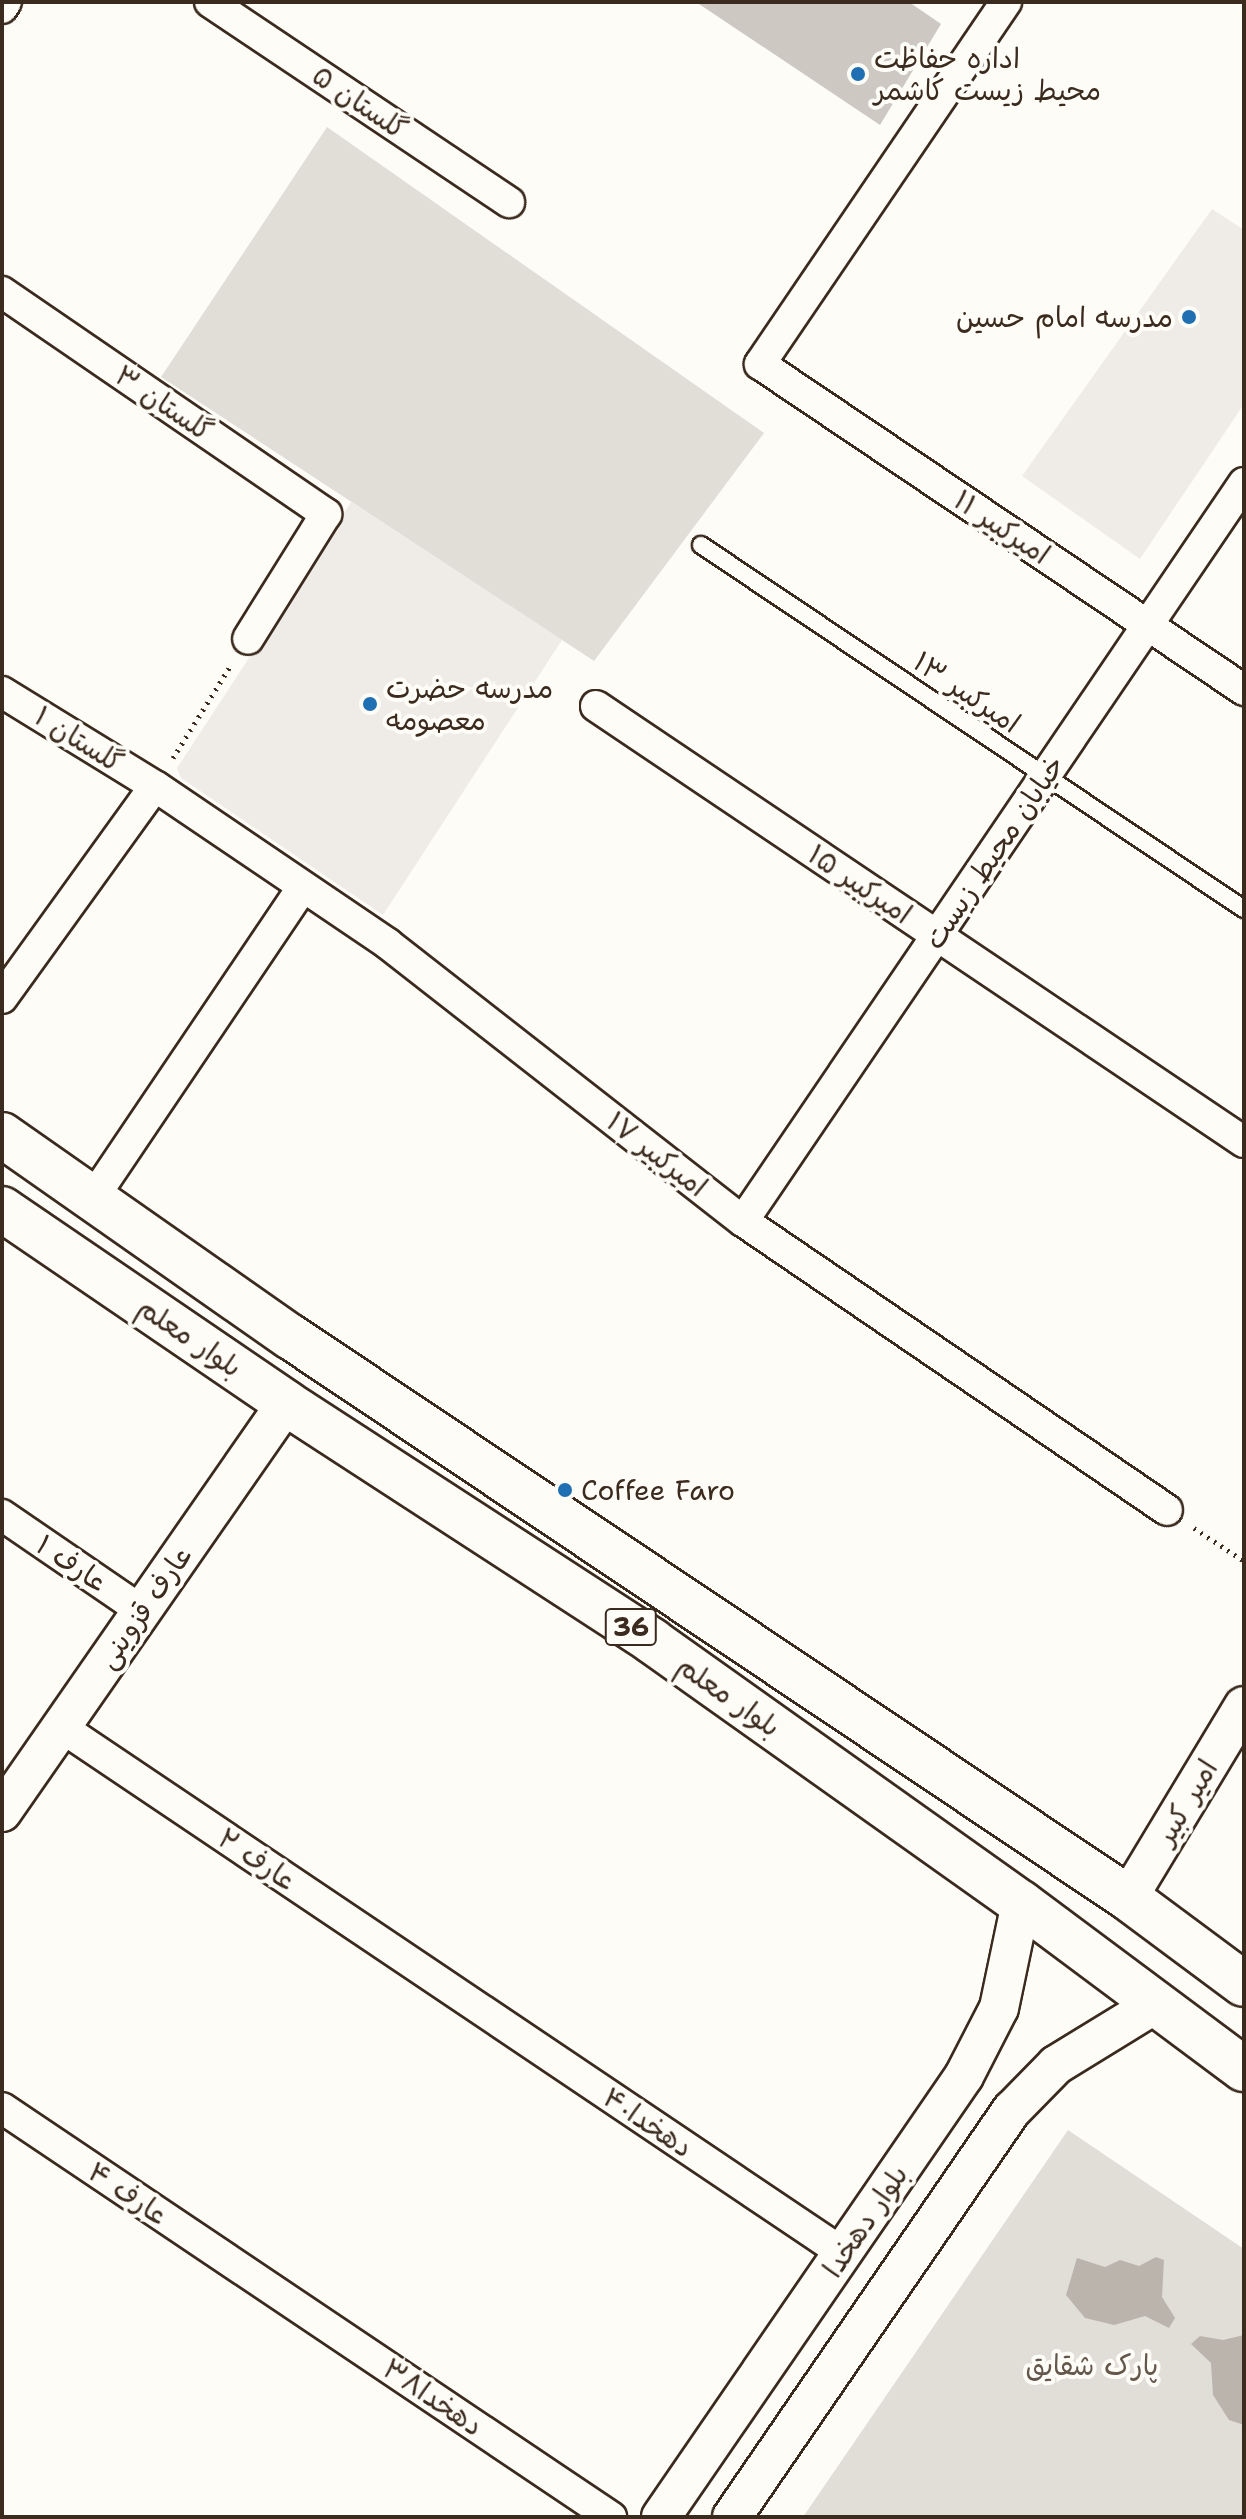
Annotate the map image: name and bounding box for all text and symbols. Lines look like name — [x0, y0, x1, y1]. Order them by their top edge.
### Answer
place label: اداره حفاظت محیط زیست کاشمر — [874, 41, 1101, 107]
street label: گلستان ۵ — [306, 58, 414, 146]
marker: اداره حفاظت محیط زیست کاشمر — [849, 65, 867, 83]
place label: مدرسه امام حسین — [956, 300, 1173, 334]
marker: مدرسه امام حسین — [1180, 308, 1198, 326]
street label: گلستان ۳ — [109, 358, 219, 448]
street label: امیرکبیر ۱۱ — [948, 483, 1056, 571]
street label: امیرکبیر ۱۳ — [907, 644, 1027, 740]
place label: مدرسه حضرت معصومه — [386, 671, 553, 737]
marker: مدرسه حضرت معصومه — [361, 695, 379, 713]
street label: گلستان ۱ — [29, 699, 129, 779]
street label: خیابان محیط زیست — [917, 749, 1071, 955]
street label: امیرکبیر ۱۵ — [802, 837, 918, 931]
street label: امیرکبیر ۱۷ — [600, 1104, 714, 1204]
street label: بلوار معلم — [132, 1290, 248, 1384]
place label: Coffee Faro — [581, 1473, 735, 1507]
marker: Coffee Faro — [556, 1481, 574, 1499]
street label: عارف ۱ — [30, 1527, 114, 1599]
street label: عارف قزوینی — [90, 1539, 198, 1675]
road number: 36 — [603, 1605, 659, 1649]
street label: بلوار معلم — [671, 1648, 787, 1744]
street label: امیر کبیر — [1148, 1753, 1224, 1851]
street label: عارف ۲ — [212, 1821, 302, 1897]
street label: دهخدا۴۰ — [597, 2080, 699, 2164]
street label: عارف ۴ — [82, 2154, 174, 2232]
street label: بلوار دهخدا — [815, 2159, 915, 2283]
park label: پارک شقایق — [1026, 2348, 1158, 2382]
street label: دهخدا۳۸ — [377, 2351, 489, 2443]

